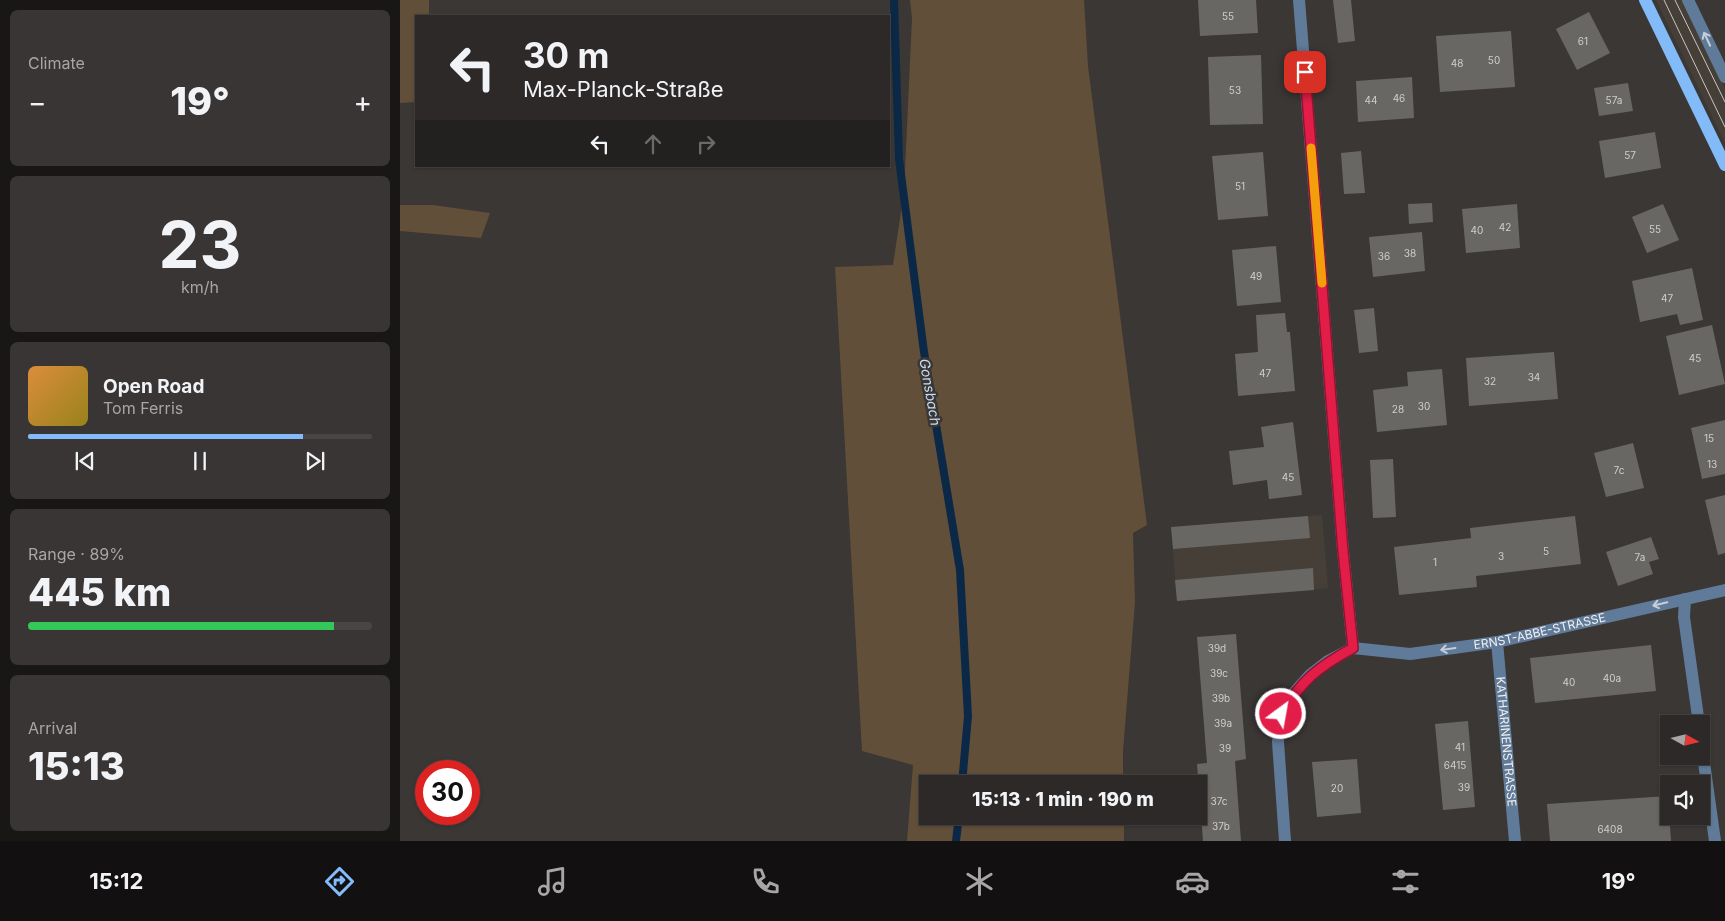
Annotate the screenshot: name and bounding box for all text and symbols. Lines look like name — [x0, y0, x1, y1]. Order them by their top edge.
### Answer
house number: 55 — [1222, 10, 1234, 22]
one-way arrow — [1701, 32, 1711, 47]
text: 30 m — [523, 34, 609, 76]
icon: left — [440, 35, 505, 100]
house number: 61 — [1578, 35, 1588, 47]
pin — [1284, 51, 1326, 93]
text: Climate — [28, 53, 85, 73]
house number: 50 — [1488, 54, 1500, 66]
house number: 48 — [1451, 57, 1463, 69]
icon: arrive — [1291, 58, 1319, 86]
text: Max-Planck-Straße — [523, 76, 724, 102]
text: 19° — [170, 78, 230, 124]
house number: 53 — [1229, 84, 1241, 96]
text: − — [28, 85, 47, 119]
text: + — [353, 85, 372, 119]
house number: 46 — [1393, 92, 1405, 104]
house number: 44 — [1365, 94, 1377, 106]
house number: 57a — [1606, 94, 1622, 106]
icon: left — [586, 130, 614, 158]
icon: ahead — [639, 130, 667, 158]
icon: right — [692, 130, 720, 158]
house number: 57 — [1624, 149, 1636, 161]
house number: 51 — [1235, 180, 1245, 192]
text: 23 — [159, 205, 241, 284]
house number: 42 — [1499, 221, 1511, 233]
house number: 55 — [1649, 223, 1661, 235]
house number: 40 — [1471, 224, 1483, 236]
house number: 38 — [1404, 247, 1416, 259]
house number: 36 — [1378, 250, 1390, 262]
house number: 49 — [1250, 270, 1262, 282]
text: km/h — [181, 277, 219, 297]
house number: 47 — [1661, 292, 1673, 304]
house number: 45 — [1689, 352, 1701, 364]
water label: Gonsbach — [916, 357, 945, 427]
house number: 47 — [1259, 367, 1271, 379]
house number: 34 — [1528, 371, 1540, 383]
text: Open Road — [103, 375, 204, 398]
house number: 32 — [1484, 375, 1496, 387]
text: Tom Ferris — [103, 398, 183, 418]
house number: 30 — [1418, 400, 1430, 412]
house number: 28 — [1392, 403, 1404, 415]
house number: 15 — [1704, 432, 1714, 444]
icon: previous — [71, 447, 99, 475]
icon: pause — [186, 447, 214, 475]
icon: next — [301, 447, 329, 475]
house number: 13 — [1707, 458, 1717, 470]
house number: 7c — [1614, 464, 1625, 476]
house number: 45 — [1282, 471, 1294, 483]
text: Range · 89% — [28, 544, 125, 564]
house number: 5 — [1543, 545, 1549, 557]
house number: 3 — [1498, 550, 1504, 562]
house number: 7a — [1635, 551, 1645, 563]
house number: 1 — [1433, 556, 1437, 568]
text: 445 km — [28, 569, 171, 615]
one-way arrow — [1653, 600, 1669, 609]
street label: ERNST-ABBE-STRASSE — [1473, 609, 1607, 652]
house number: 39d — [1208, 642, 1226, 654]
one-way arrow — [1441, 644, 1457, 654]
house number: 39c — [1210, 667, 1228, 679]
house number: 40a — [1603, 672, 1621, 684]
street label: KATHARINENSTRASSE — [1493, 676, 1520, 807]
house number: 40 — [1563, 676, 1575, 688]
position arrow — [1254, 687, 1306, 739]
house number: 39b — [1212, 692, 1230, 704]
north arrow — [1660, 715, 1710, 765]
map controls — [1660, 715, 1710, 825]
house number: 39a — [1214, 717, 1232, 729]
text: Arrival — [28, 718, 77, 738]
house number: 41 — [1455, 741, 1465, 753]
house number: 39 — [1219, 742, 1231, 754]
text: 15:13 — [28, 743, 125, 789]
house number: 6415 — [1444, 759, 1466, 771]
speed limit sign: 30 — [415, 760, 480, 825]
button: sound — [1660, 775, 1710, 825]
house number: 39 — [1458, 781, 1470, 793]
house number: 20 — [1331, 782, 1343, 794]
text: 15:13 · 1 min · 190 m — [972, 788, 1154, 811]
house number: 37c — [1210, 795, 1228, 807]
house number: 37b — [1212, 820, 1230, 832]
house number: 6408 — [1597, 823, 1623, 835]
icon: directions — [322, 864, 357, 899]
icon: music — [535, 864, 570, 899]
icon: phone — [748, 864, 783, 899]
icon: climate — [962, 864, 997, 899]
icon: car — [1175, 864, 1210, 899]
icon: filters — [1388, 864, 1423, 899]
text: 15:12 — [89, 868, 143, 894]
text: 19° — [1602, 868, 1636, 894]

